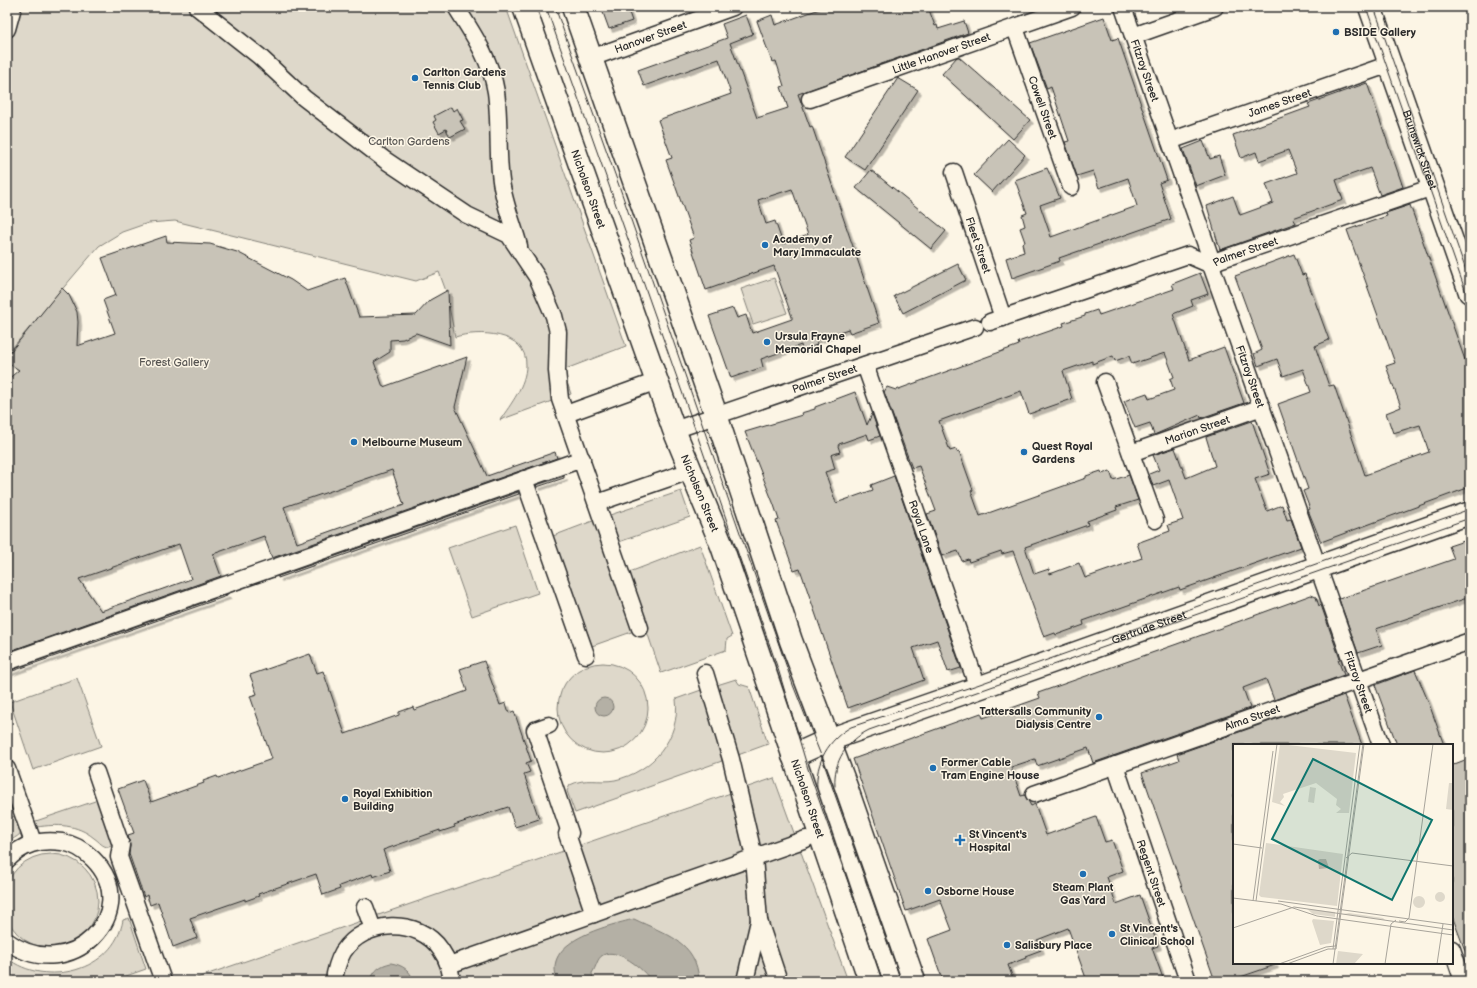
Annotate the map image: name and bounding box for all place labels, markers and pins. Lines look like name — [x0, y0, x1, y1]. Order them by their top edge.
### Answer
place label: BSIDE Gallery — [1344, 26, 1416, 39]
marker: BSIDE Gallery — [1331, 27, 1341, 37]
place label: Carlton Gardens Tennis Club — [423, 66, 507, 92]
marker: Carlton Gardens Tennis Club — [410, 73, 420, 83]
place label: Academy of Mary Immaculate — [772, 233, 861, 259]
marker: Academy of Mary Immaculate — [760, 240, 770, 250]
place label: Ursula Frayne Memorial Chapel — [775, 330, 861, 356]
marker: Ursula Frayne Memorial Chapel — [762, 337, 772, 347]
place label: Melbourne Museum — [362, 436, 462, 449]
marker: Melbourne Museum — [349, 437, 359, 447]
place label: Quest Royal Gardens — [1032, 440, 1093, 466]
marker: Quest Royal Gardens — [1019, 447, 1029, 457]
place label: Tattersalls Community Dialysis Centre — [980, 705, 1091, 731]
marker: Tattersalls Community Dialysis Centre — [1094, 712, 1104, 722]
place label: Former Cable Tram Engine House — [941, 756, 1039, 782]
marker: Former Cable Tram Engine House — [928, 763, 938, 773]
place label: Royal Exhibition Building — [353, 787, 432, 813]
marker: Royal Exhibition Building — [340, 794, 350, 804]
place label: St Vincent's Hospital — [969, 828, 1027, 854]
marker: St Vincent's Hospital — [954, 834, 966, 846]
marker: Steam Plant Gas Yard — [1078, 869, 1088, 879]
place label: Steam Plant Gas Yard — [1053, 881, 1114, 907]
place label: Osborne House — [936, 885, 1014, 898]
marker: Osborne House — [923, 886, 933, 896]
place label: St Vincent's Clinical School — [1120, 922, 1194, 948]
marker: St Vincent's Clinical School — [1107, 929, 1117, 939]
place label: Salisbury Place — [1015, 939, 1092, 952]
marker: Salisbury Place — [1002, 940, 1012, 950]

